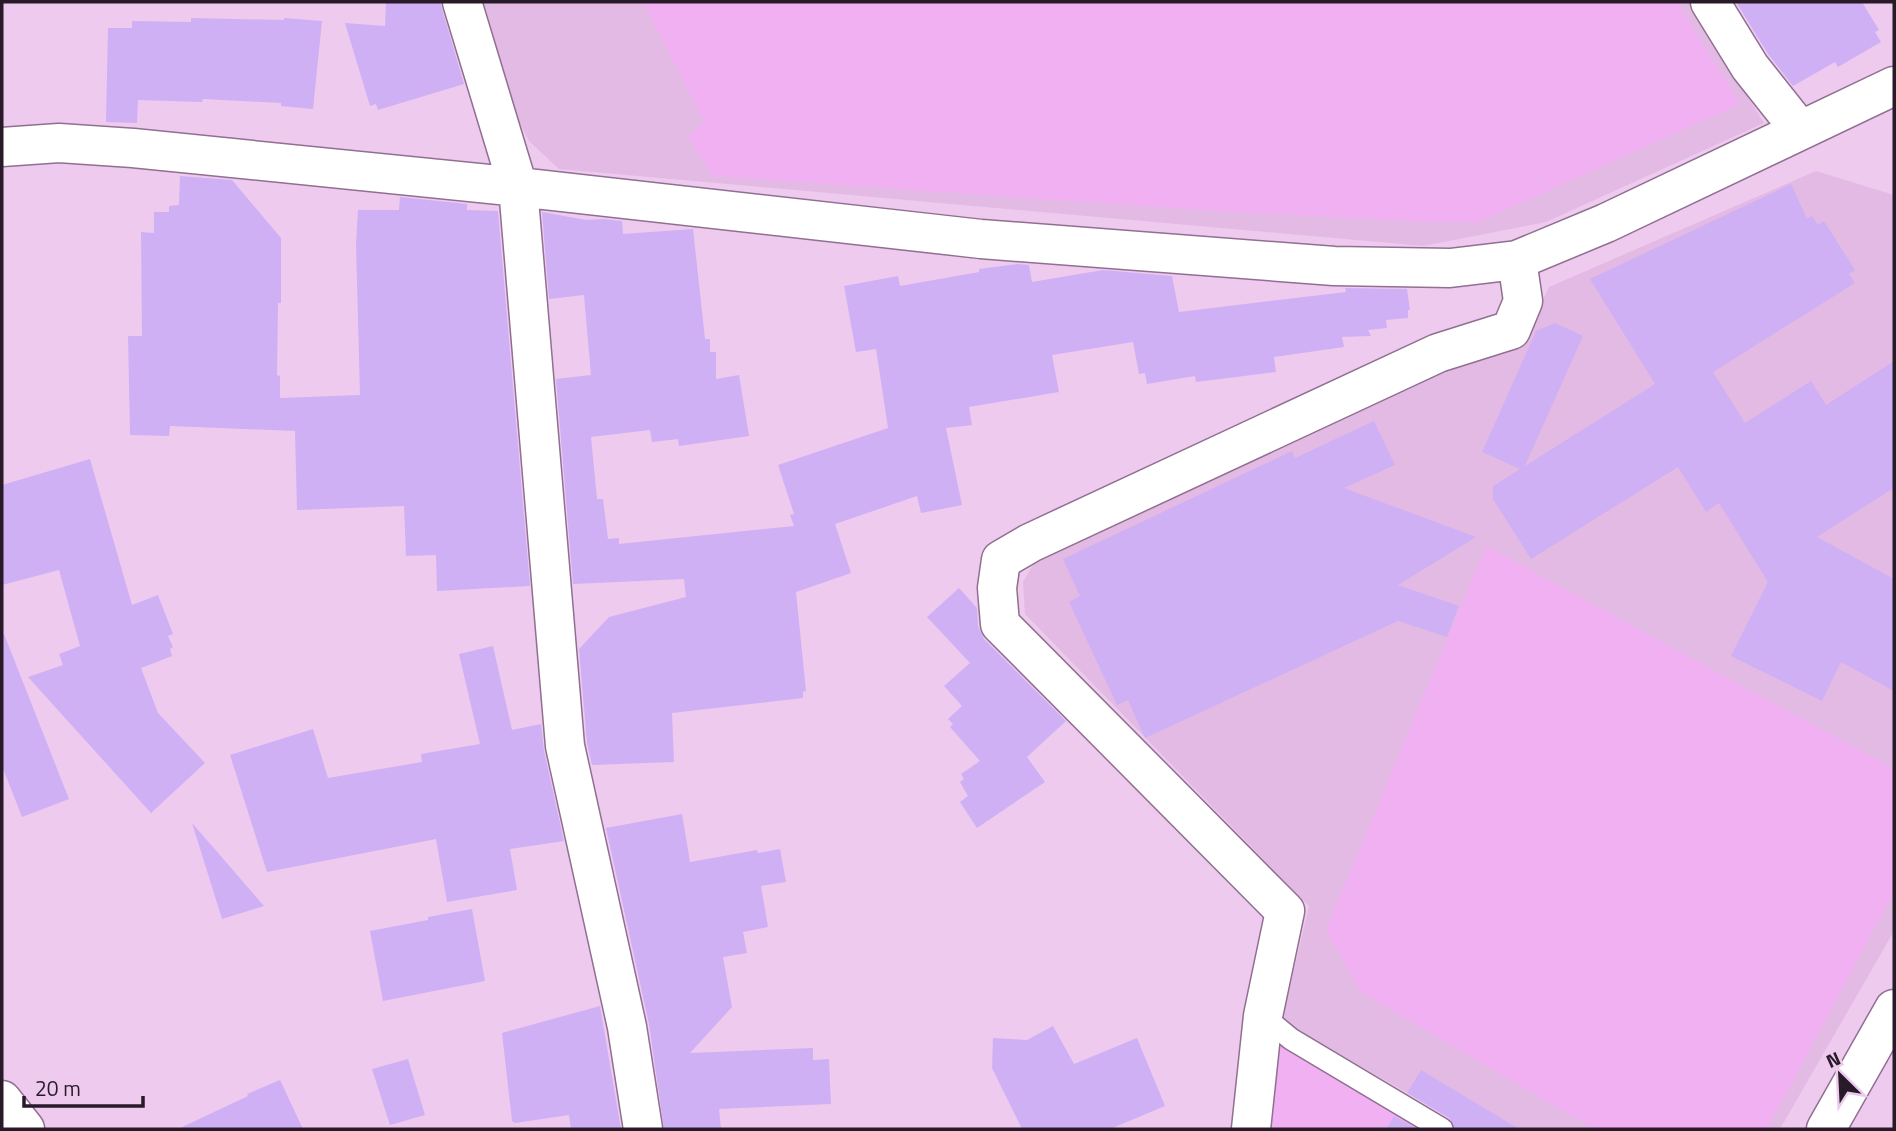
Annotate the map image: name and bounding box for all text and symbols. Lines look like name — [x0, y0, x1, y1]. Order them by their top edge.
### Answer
north arrow — [1805, 1040, 1875, 1110]
text: N — [1821, 1043, 1845, 1075]
scale bar — [24, 1064, 144, 1108]
text: 20 m — [35, 1072, 81, 1104]

